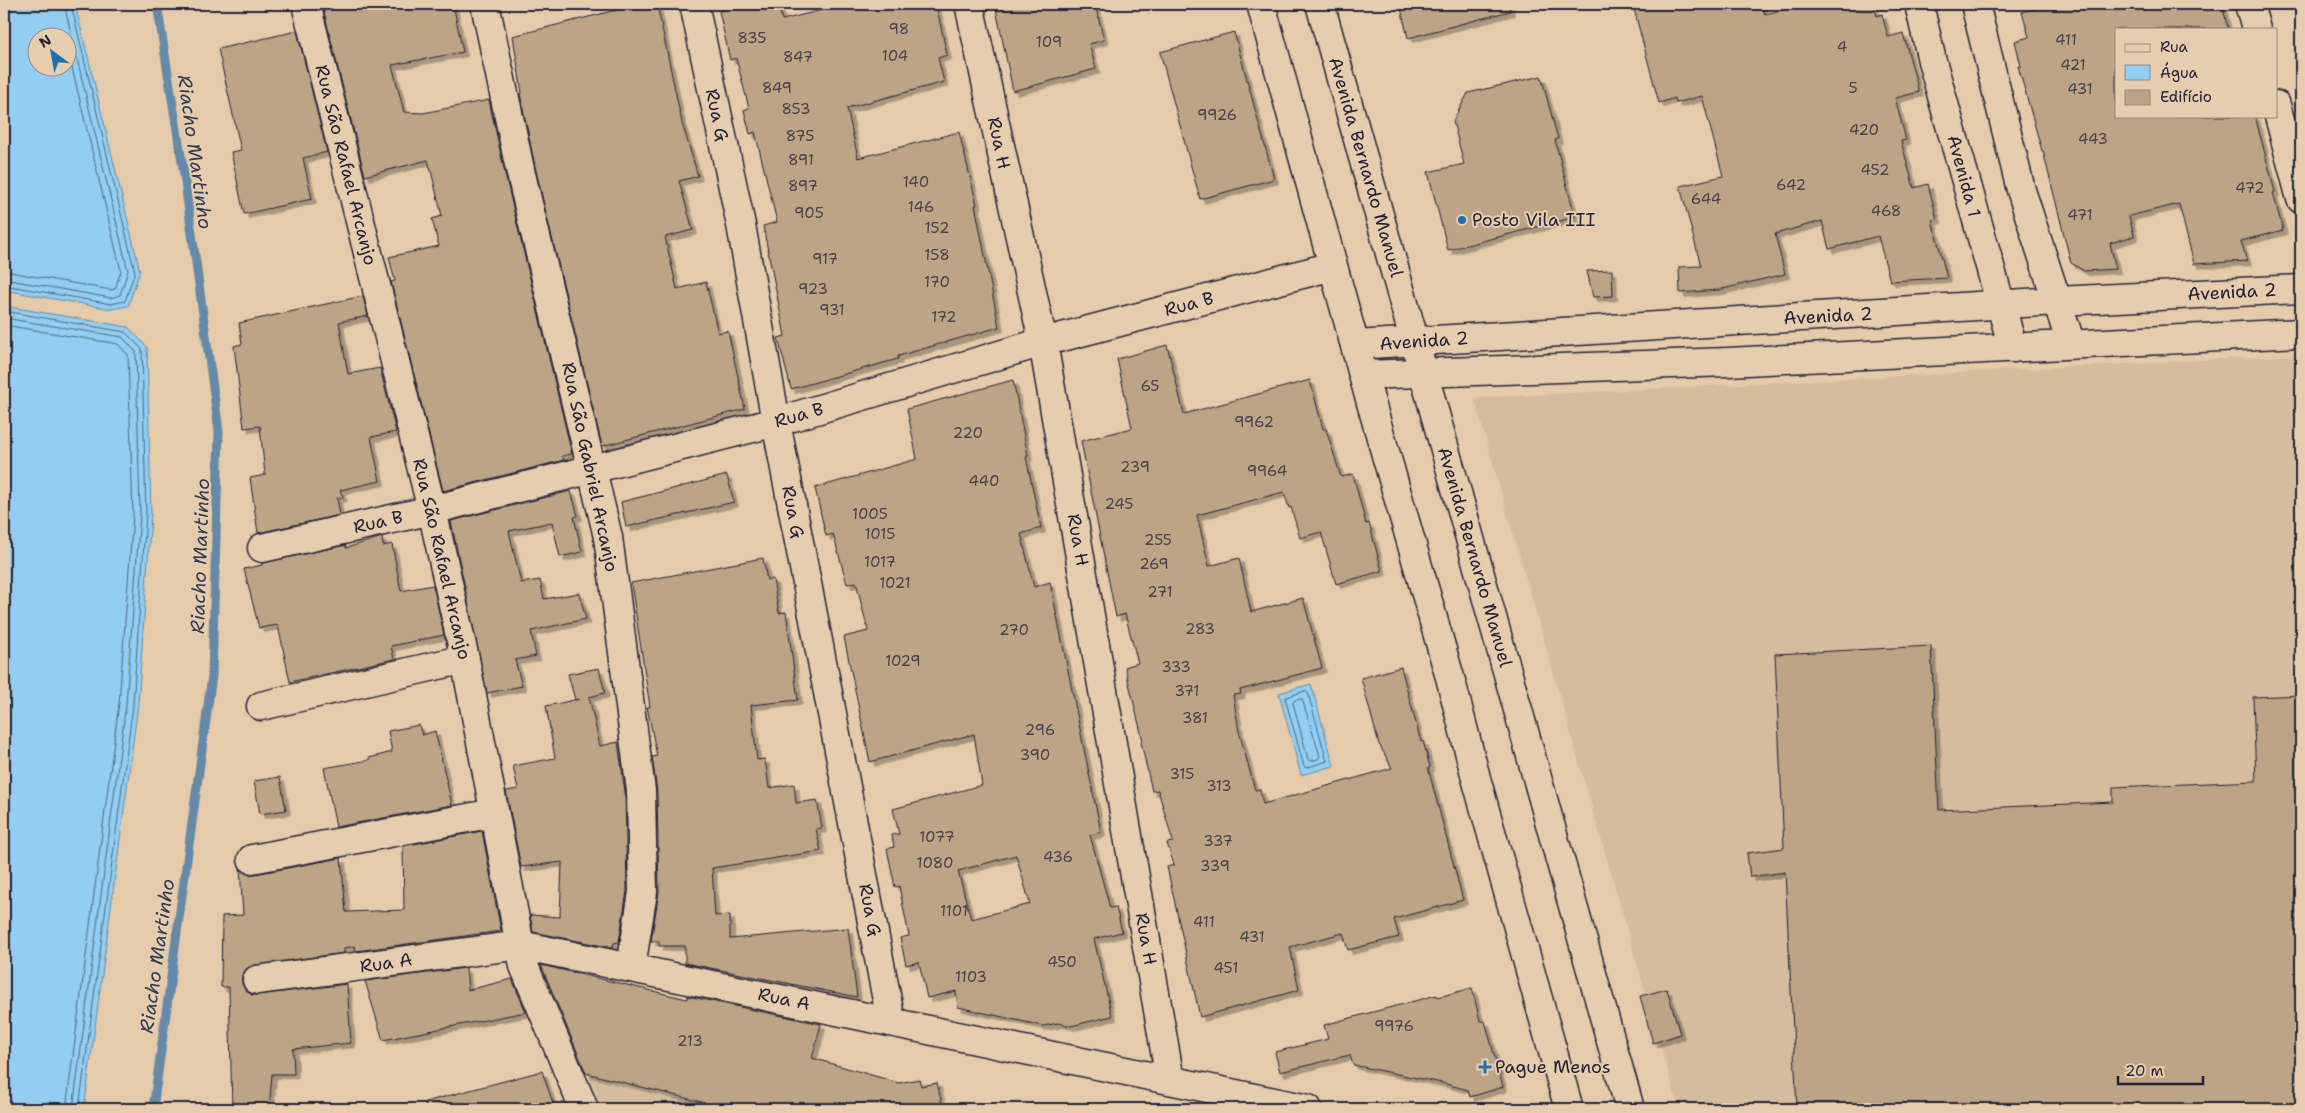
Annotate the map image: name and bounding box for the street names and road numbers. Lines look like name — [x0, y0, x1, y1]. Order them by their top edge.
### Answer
street label: Avenida Bernardo Manuel — [1323, 54, 1409, 280]
street label: Rua São Rafael Arcanjo — [309, 62, 383, 268]
street label: Rua G — [700, 87, 734, 144]
street label: Rua H — [982, 115, 1016, 171]
street label: Avenida 1 — [1942, 132, 1986, 220]
street label: Avenida 2 — [2187, 278, 2277, 306]
street label: Rua B — [1162, 286, 1216, 322]
street label: Avenida 2 — [1783, 302, 1873, 330]
street label: Avenida 2 — [1379, 326, 1469, 356]
street label: Rua São Gabriel Arcanjo — [556, 360, 624, 574]
street label: Rua B — [772, 397, 826, 433]
street label: Avenida Bernardo Manuel — [1432, 444, 1518, 670]
street label: Rua São Rafael Arcanjo — [407, 456, 477, 662]
street label: Rua G — [776, 484, 810, 541]
street label: Rua B — [351, 505, 405, 539]
street label: Rua H — [1062, 512, 1094, 568]
street label: Rua G — [853, 882, 887, 939]
street label: Rua H — [1130, 911, 1162, 967]
street label: Rua A — [358, 947, 414, 979]
street label: Rua A — [756, 982, 812, 1016]

